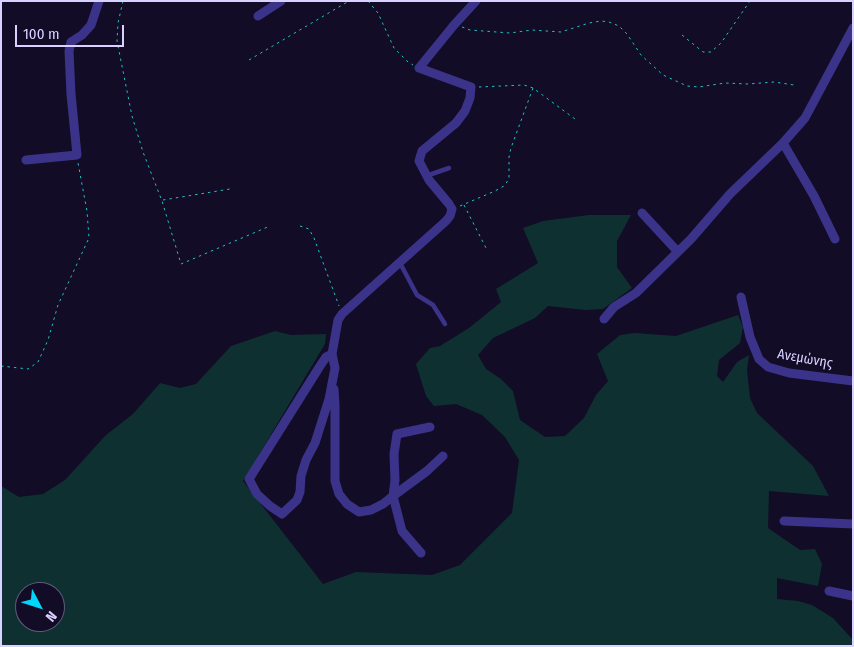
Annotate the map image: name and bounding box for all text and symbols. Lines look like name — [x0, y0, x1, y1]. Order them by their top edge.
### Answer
scale bar — [18, 15, 126, 47]
text: 100 m — [23, 25, 60, 43]
street label: Ανεμώνης — [776, 346, 834, 372]
north arrow — [15, 582, 65, 632]
text: N — [42, 608, 60, 625]

